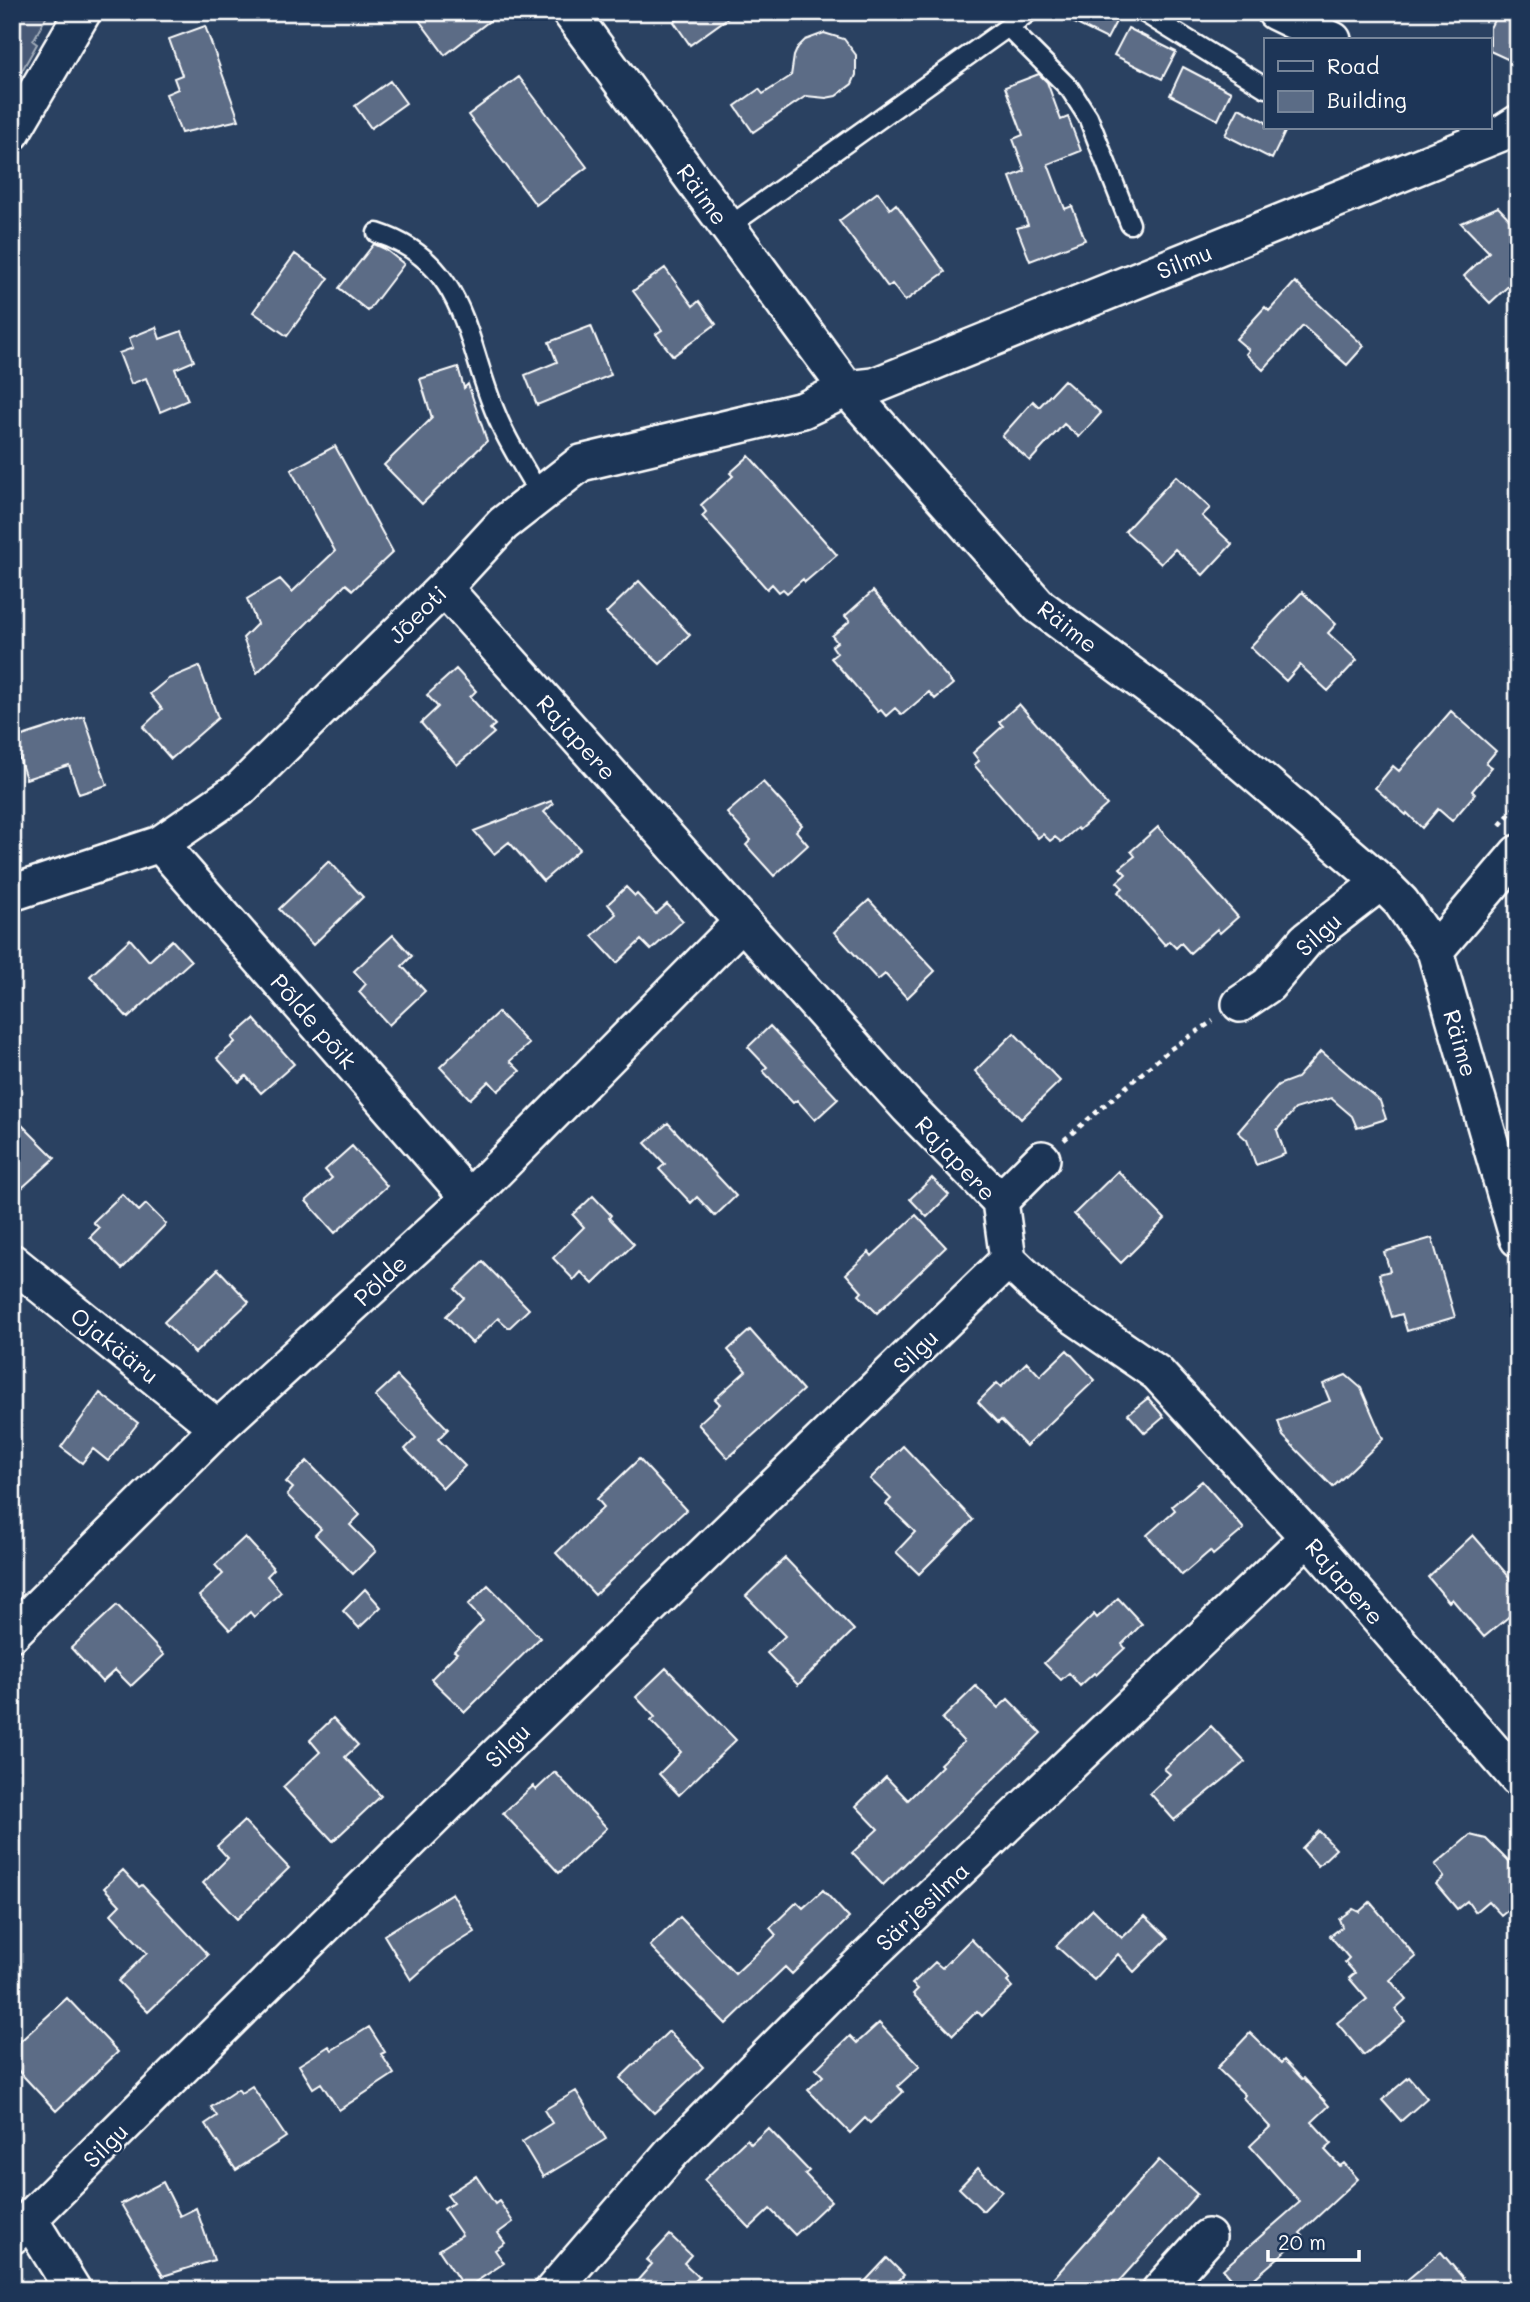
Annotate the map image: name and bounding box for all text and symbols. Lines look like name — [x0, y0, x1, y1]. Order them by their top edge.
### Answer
legend — [1264, 38, 1492, 130]
text: Road — [1327, 52, 1379, 79]
text: Building — [1327, 86, 1407, 113]
street label: Räime — [671, 157, 735, 231]
street label: Silmu — [1152, 236, 1216, 286]
street label: Jõeoti — [381, 578, 453, 650]
street label: Räime — [1032, 593, 1104, 659]
street label: Rajapere — [531, 688, 623, 786]
street label: Silgu — [1289, 906, 1347, 962]
street label: Põlde põik — [264, 967, 364, 1075]
street label: Räime — [1437, 1006, 1485, 1080]
street label: Rajapere — [909, 1109, 1003, 1207]
street label: Põlde — [347, 1248, 413, 1312]
street label: Ojakääru — [65, 1300, 165, 1390]
street label: Silgu — [886, 1322, 944, 1380]
street label: Rajapere — [1299, 1531, 1391, 1631]
street label: Silgu — [478, 1716, 536, 1774]
street label: Särjesilma — [869, 1855, 975, 1957]
street label: Silgu — [76, 2116, 134, 2174]
scale bar — [1268, 2218, 1358, 2262]
text: 20 m — [1278, 2228, 1326, 2255]

